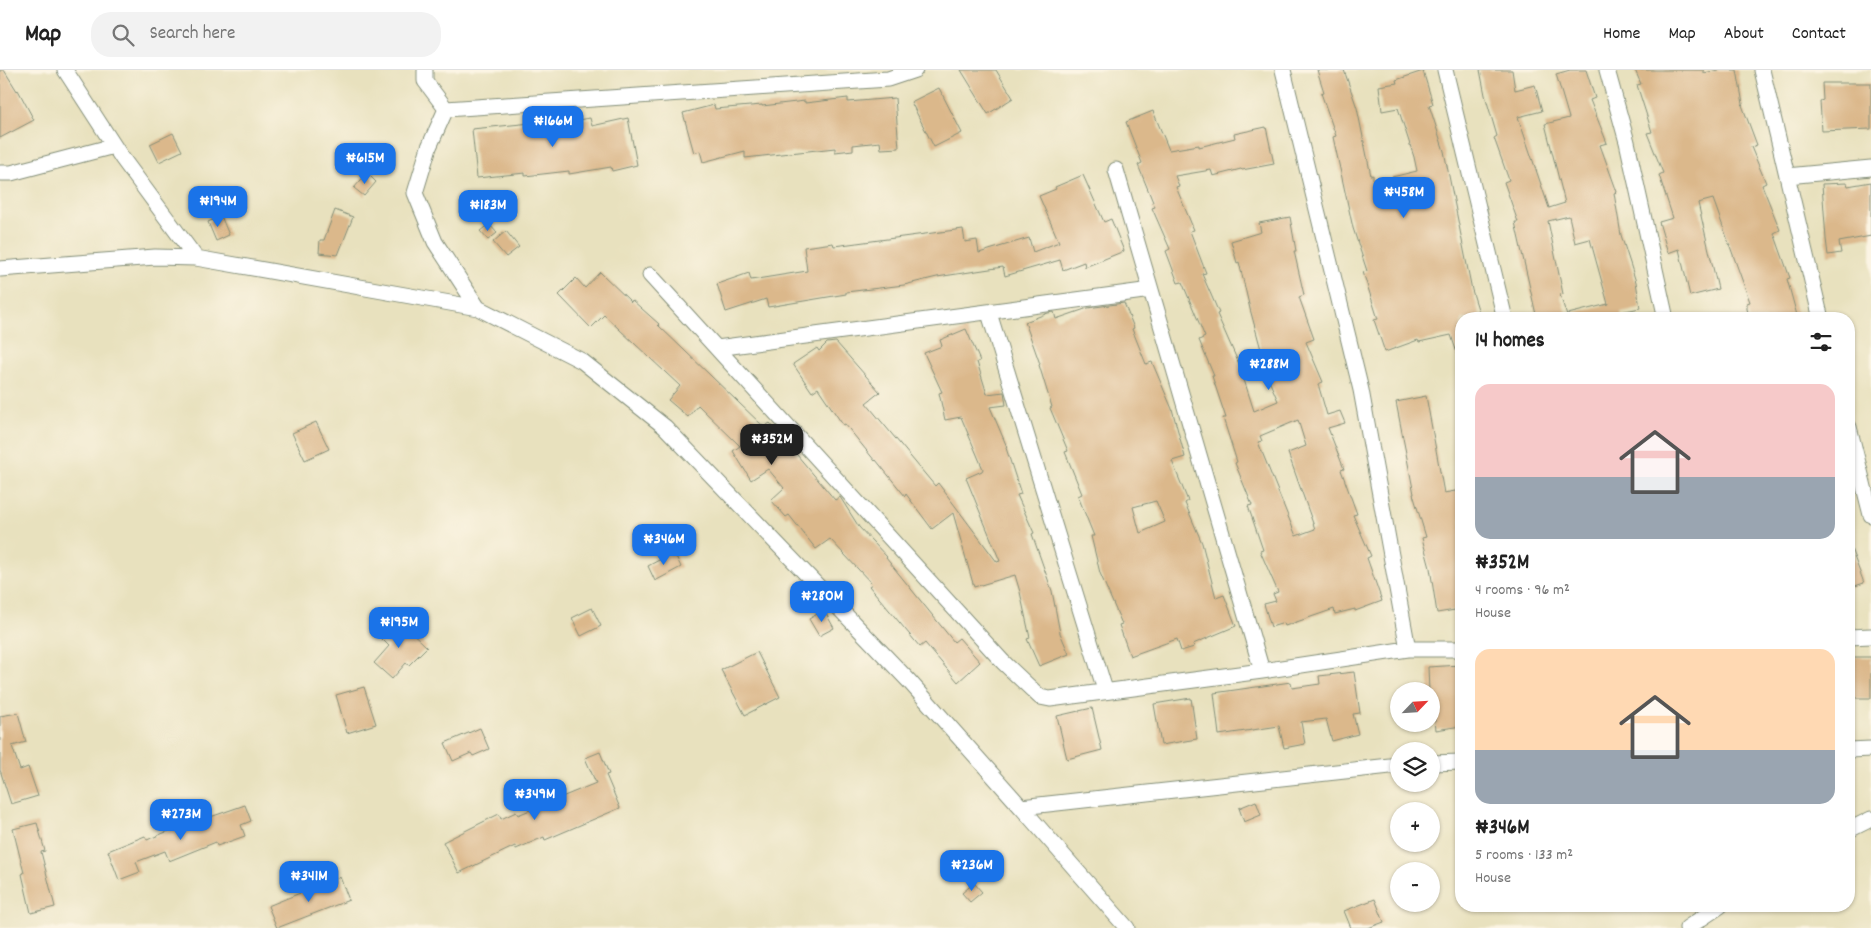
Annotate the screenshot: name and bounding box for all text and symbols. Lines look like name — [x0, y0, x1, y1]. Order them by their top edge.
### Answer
search box — [91, 12, 441, 57]
text: Map — [25, 18, 61, 52]
icon: search — [109, 21, 137, 49]
text: Search here — [149, 21, 235, 48]
text: Home — [1603, 22, 1640, 47]
text: Map — [1668, 22, 1696, 47]
text: About — [1724, 22, 1764, 47]
text: Contact — [1792, 22, 1846, 47]
pin: ₦166M — [518, 106, 588, 148]
text: ₦166M — [533, 110, 573, 133]
pin: ₦615M — [330, 142, 400, 185]
text: ₦615M — [346, 147, 384, 170]
pin: ₦458M — [1369, 176, 1439, 219]
text: ₦458M — [1384, 181, 1424, 204]
pin: ₦194M — [183, 186, 253, 228]
text: ₦194M — [199, 190, 237, 213]
pin: ₦183M — [453, 190, 523, 232]
text: ₦183M — [470, 194, 506, 217]
text: 14 homes — [1475, 327, 1545, 357]
icon: filters — [1807, 328, 1835, 356]
pin: ₦288M — [1234, 348, 1304, 391]
text: ₦288M — [1249, 353, 1289, 376]
icon: home — [1610, 417, 1700, 507]
pin: ₦352M — [737, 424, 807, 466]
text: ₦352M — [751, 428, 793, 451]
pin: ₦346M — [629, 524, 699, 566]
text: ₦346M — [643, 528, 685, 551]
text: ₦352M — [1475, 549, 1529, 579]
text: 4 rooms · 96 m² — [1475, 579, 1570, 602]
pin: ₦280M — [787, 580, 857, 623]
text: ₦280M — [801, 585, 843, 608]
text: House — [1475, 602, 1511, 625]
pin: ₦195M — [364, 606, 434, 649]
text: ₦195M — [380, 611, 418, 634]
north arrow — [1390, 682, 1440, 732]
map controls — [1390, 682, 1440, 912]
icon: home — [1610, 682, 1700, 772]
button: layers — [1390, 742, 1440, 792]
pin: ₦349M — [500, 778, 570, 821]
text: ₦349M — [515, 783, 555, 806]
pin: ₦273M — [146, 798, 216, 841]
button: + — [1390, 802, 1440, 852]
text: ₦273M — [161, 803, 201, 826]
text: ₦346M — [1475, 814, 1529, 844]
text: 5 rooms · 133 m² — [1475, 844, 1573, 867]
pin: ₦236M — [937, 850, 1007, 892]
text: ₦236M — [951, 854, 993, 877]
pin: ₦341M — [274, 860, 344, 903]
button: − — [1390, 862, 1440, 912]
text: ₦341M — [290, 865, 328, 888]
text: House — [1475, 867, 1511, 890]

